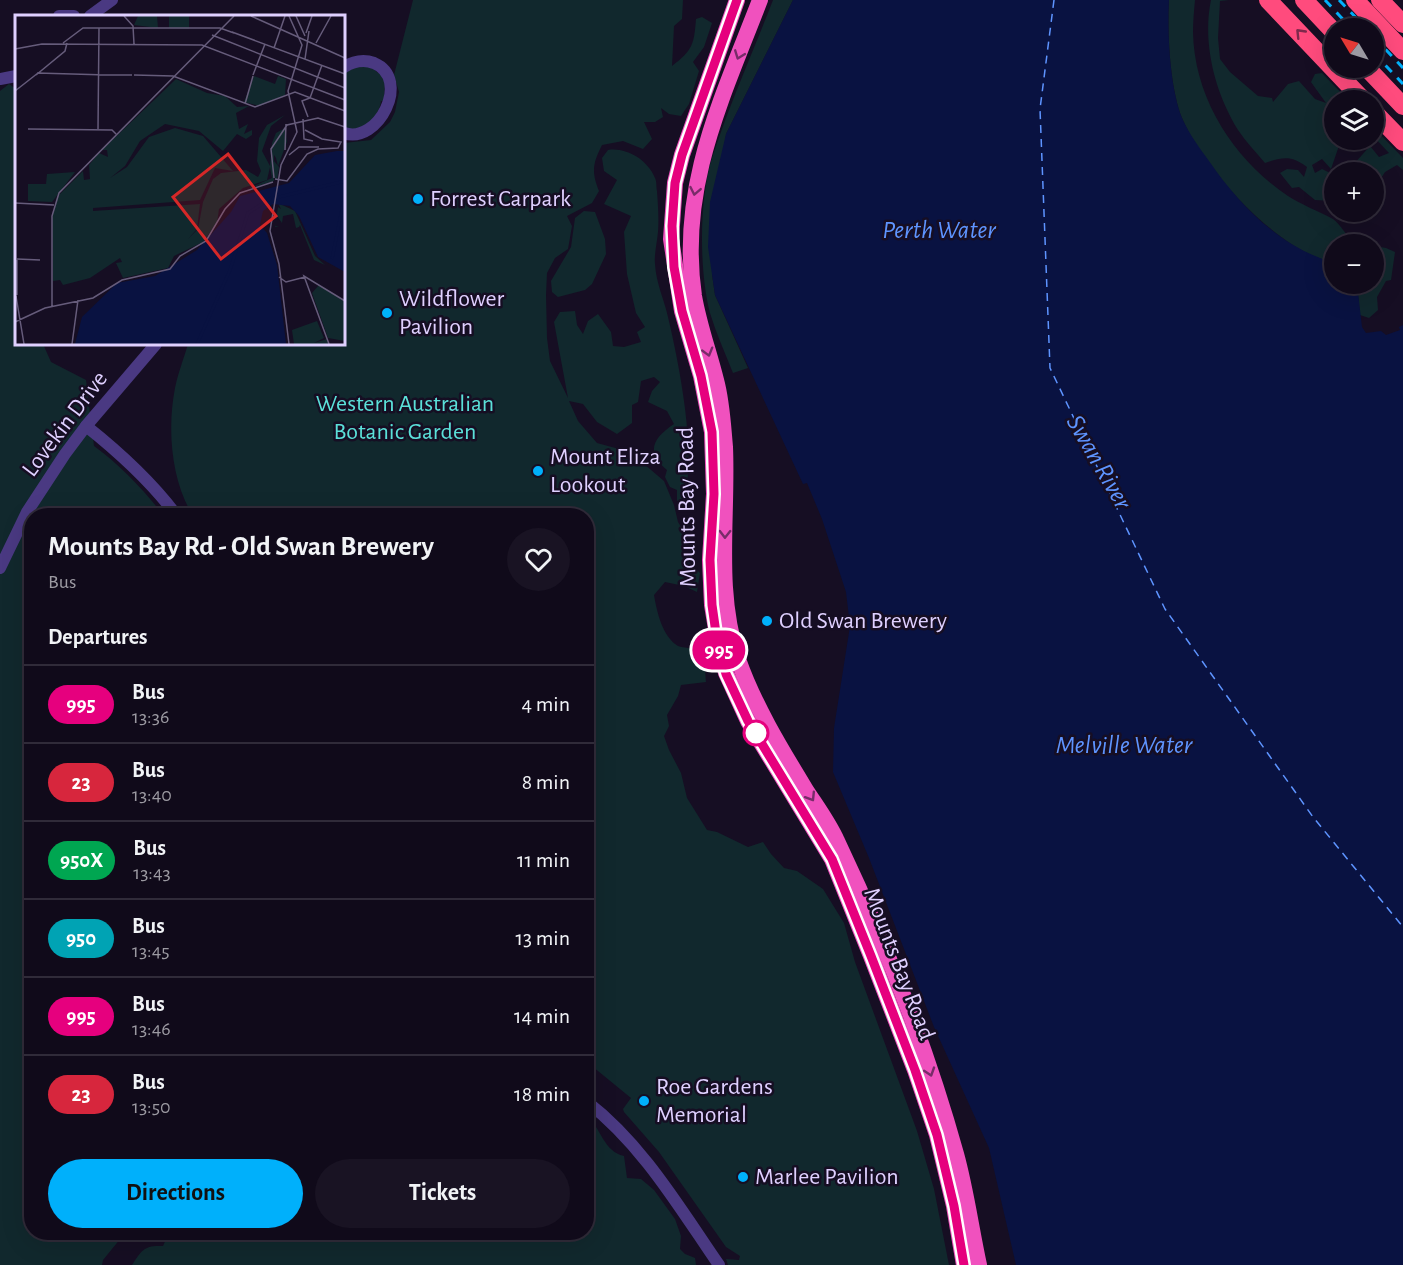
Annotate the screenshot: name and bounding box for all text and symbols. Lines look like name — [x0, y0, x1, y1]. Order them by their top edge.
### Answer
inset map — [15, 15, 345, 345]
north arrow — [1324, 18, 1384, 78]
map controls — [1324, 18, 1384, 294]
one-way arrow — [1297, 30, 1308, 41]
one-way arrow — [734, 49, 746, 60]
button: layers — [1324, 90, 1384, 150]
button: + — [1324, 162, 1384, 222]
one-way arrow — [689, 185, 702, 195]
place label: Forrest Carpark — [430, 187, 571, 211]
marker: Forrest Carpark — [411, 192, 425, 206]
water label: Perth Water — [882, 217, 997, 243]
button: − — [1324, 234, 1384, 294]
place label: Wildflower Pavilion — [399, 287, 505, 339]
marker: Wildflower Pavilion — [380, 306, 394, 320]
one-way arrow — [701, 346, 713, 357]
street label: Lovekin Drive — [18, 367, 112, 481]
park label: Western Australian Botanic Garden — [316, 392, 494, 444]
water label: Swan River — [1062, 411, 1137, 515]
street label: Mounts Bay Road — [674, 426, 700, 588]
place label: Mount Eliza Lookout — [550, 445, 661, 497]
marker: Mount Eliza Lookout — [531, 464, 545, 478]
button: heart — [507, 528, 570, 591]
one-way arrow — [719, 529, 731, 538]
text: Mounts Bay Rd - Old Swan Brewery — [48, 533, 434, 561]
text: Bus — [48, 572, 76, 592]
place label: Old Swan Brewery — [779, 609, 947, 633]
marker: Old Swan Brewery — [760, 614, 774, 628]
text: Departures — [48, 626, 148, 648]
line badge: 995 — [684, 630, 754, 670]
text: 995 — [704, 640, 734, 661]
text: Bus — [132, 681, 165, 703]
text: 4 min — [522, 693, 570, 715]
text: 995 — [66, 694, 96, 715]
text: 13:36 — [132, 707, 169, 727]
unlabelled marker — [743, 720, 769, 746]
water label: Melville Water — [1056, 732, 1194, 758]
text: Bus — [132, 759, 165, 781]
text: 8 min — [522, 771, 570, 793]
text: 23 — [72, 772, 90, 793]
text: 13:40 — [132, 785, 172, 805]
one-way arrow — [803, 791, 815, 801]
text: Bus — [133, 837, 166, 859]
text: 11 min — [517, 849, 570, 871]
text: 950X — [60, 850, 103, 871]
text: 13:43 — [133, 863, 171, 883]
street label: Mounts Bay Road — [859, 885, 939, 1043]
text: Bus — [132, 915, 165, 937]
text: 13 min — [515, 927, 570, 949]
text: 950 — [66, 928, 96, 949]
text: 13:45 — [132, 941, 170, 961]
text: Bus — [132, 993, 165, 1015]
text: 14 min — [514, 1005, 570, 1027]
text: 995 — [66, 1006, 96, 1027]
text: 13:46 — [132, 1019, 171, 1039]
one-way arrow — [923, 1066, 935, 1077]
text: Bus — [132, 1071, 165, 1093]
place label: Roe Gardens Memorial — [656, 1075, 773, 1127]
text: 18 min — [514, 1083, 570, 1105]
text: 23 — [72, 1084, 90, 1105]
marker: Roe Gardens Memorial — [637, 1094, 651, 1108]
text: 13:50 — [132, 1097, 171, 1117]
button: Directions — [48, 1159, 303, 1228]
button: Tickets — [315, 1159, 570, 1228]
place label: Marlee Pavilion — [755, 1165, 899, 1189]
marker: Marlee Pavilion — [736, 1170, 750, 1184]

